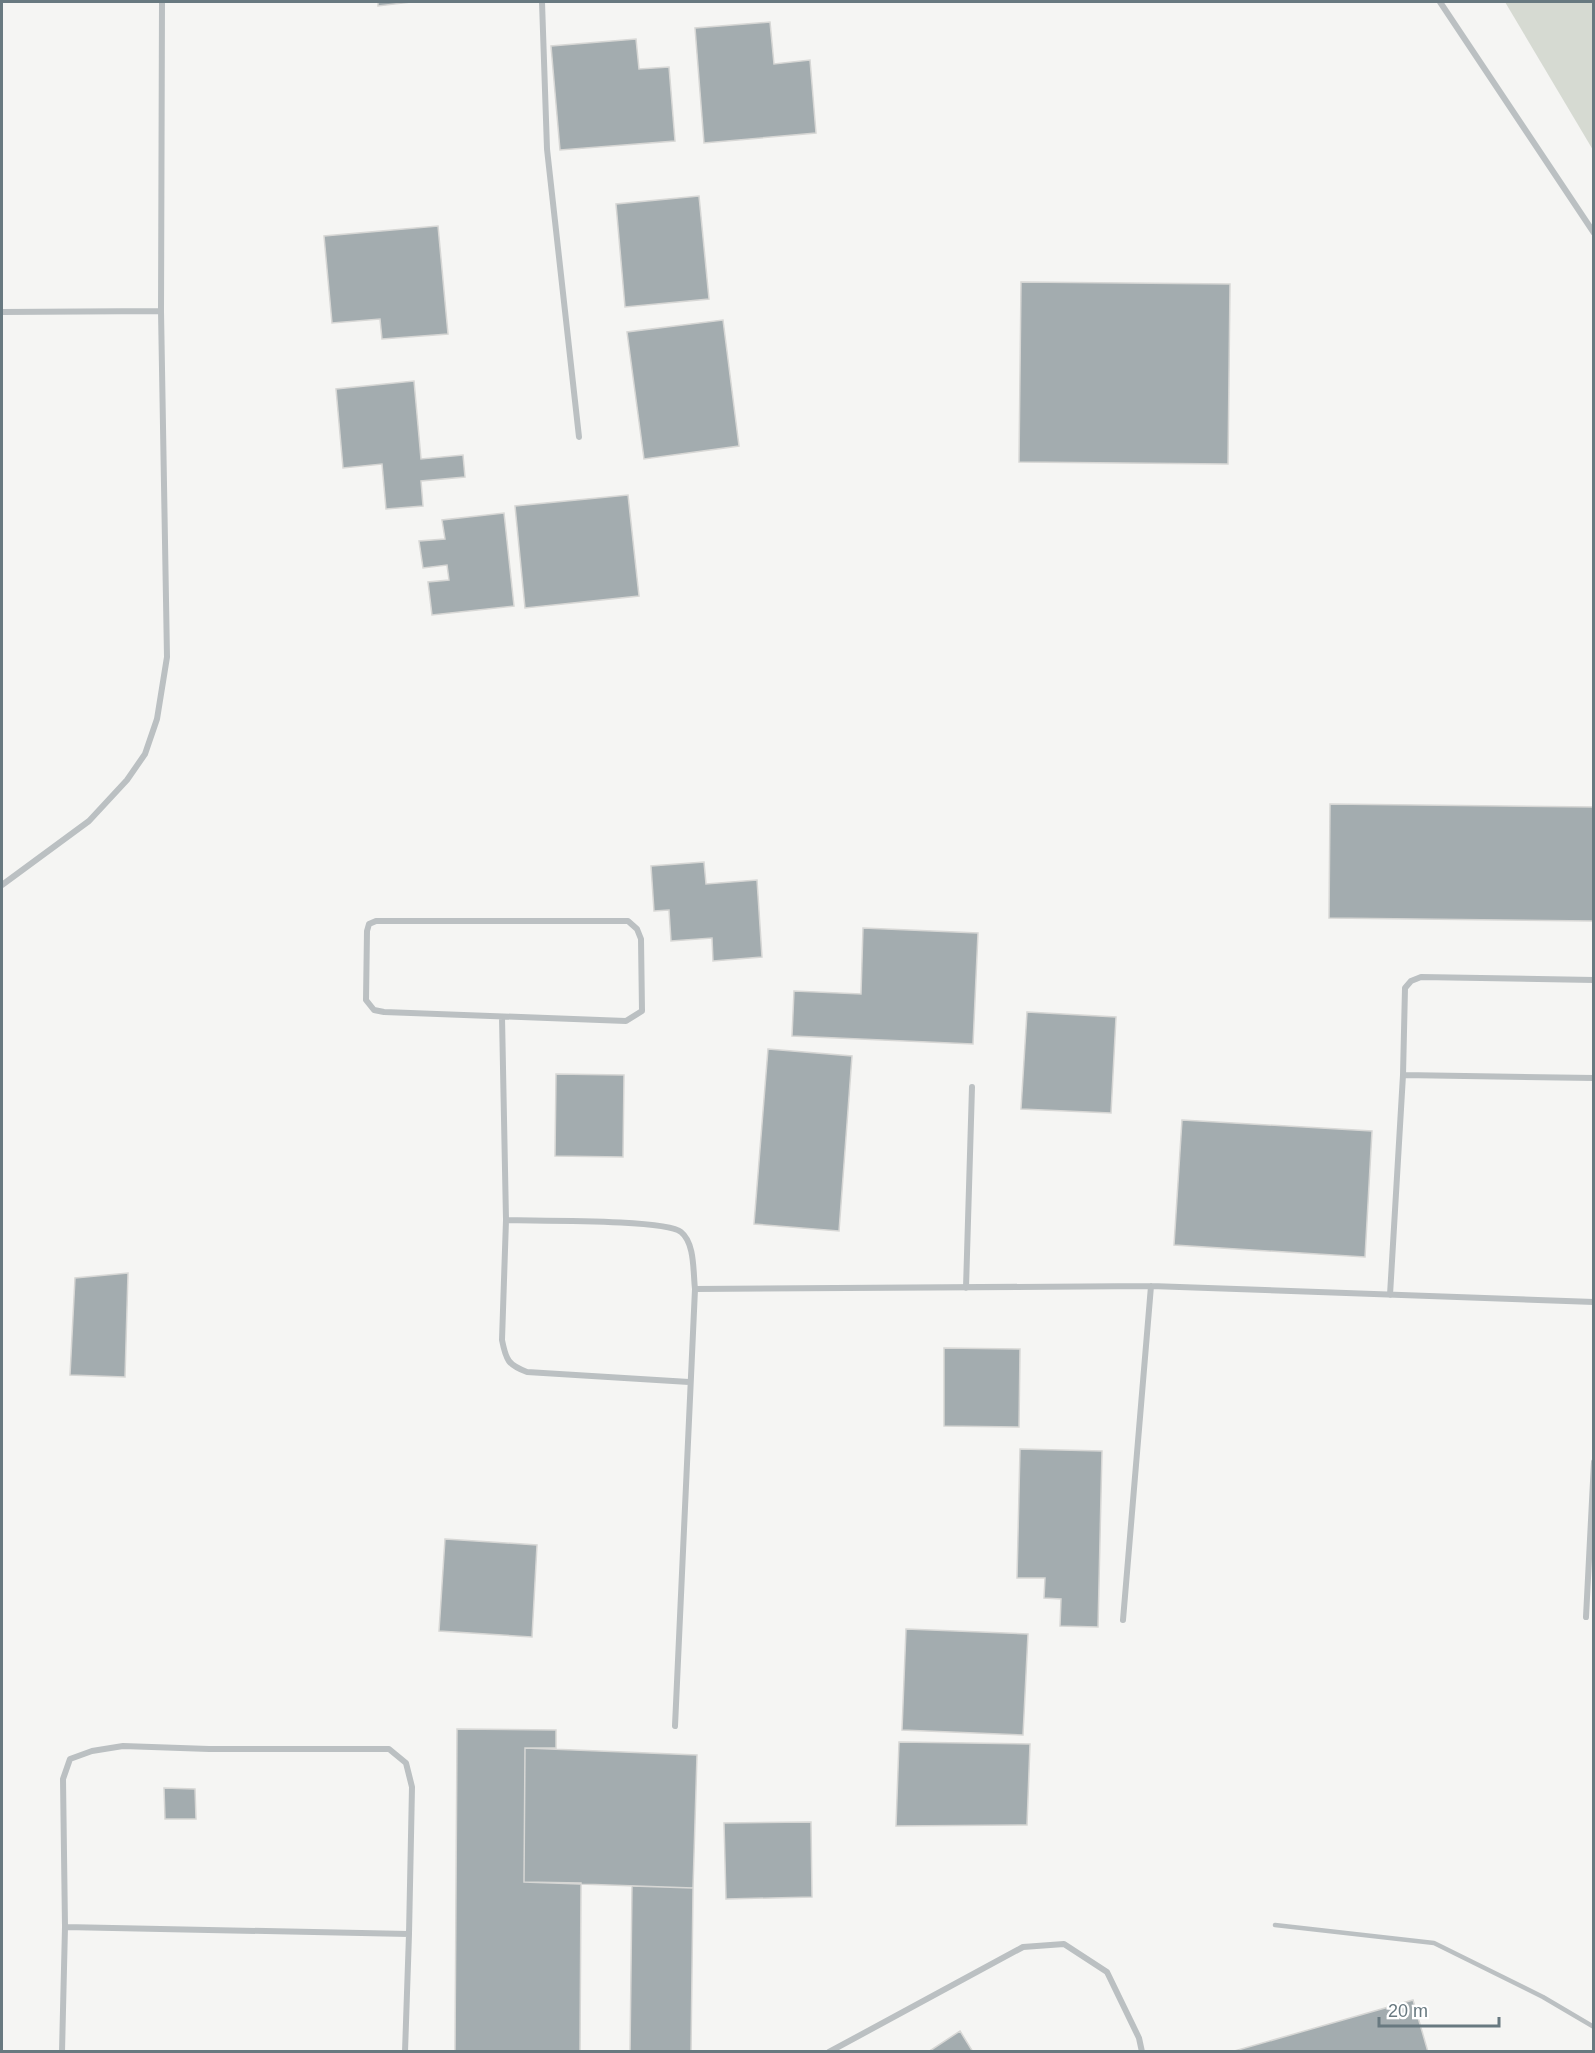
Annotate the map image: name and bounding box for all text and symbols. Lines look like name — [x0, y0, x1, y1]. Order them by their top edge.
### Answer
scale bar — [1379, 1990, 1499, 2028]
text: 20 m — [1388, 2001, 1428, 2021]

